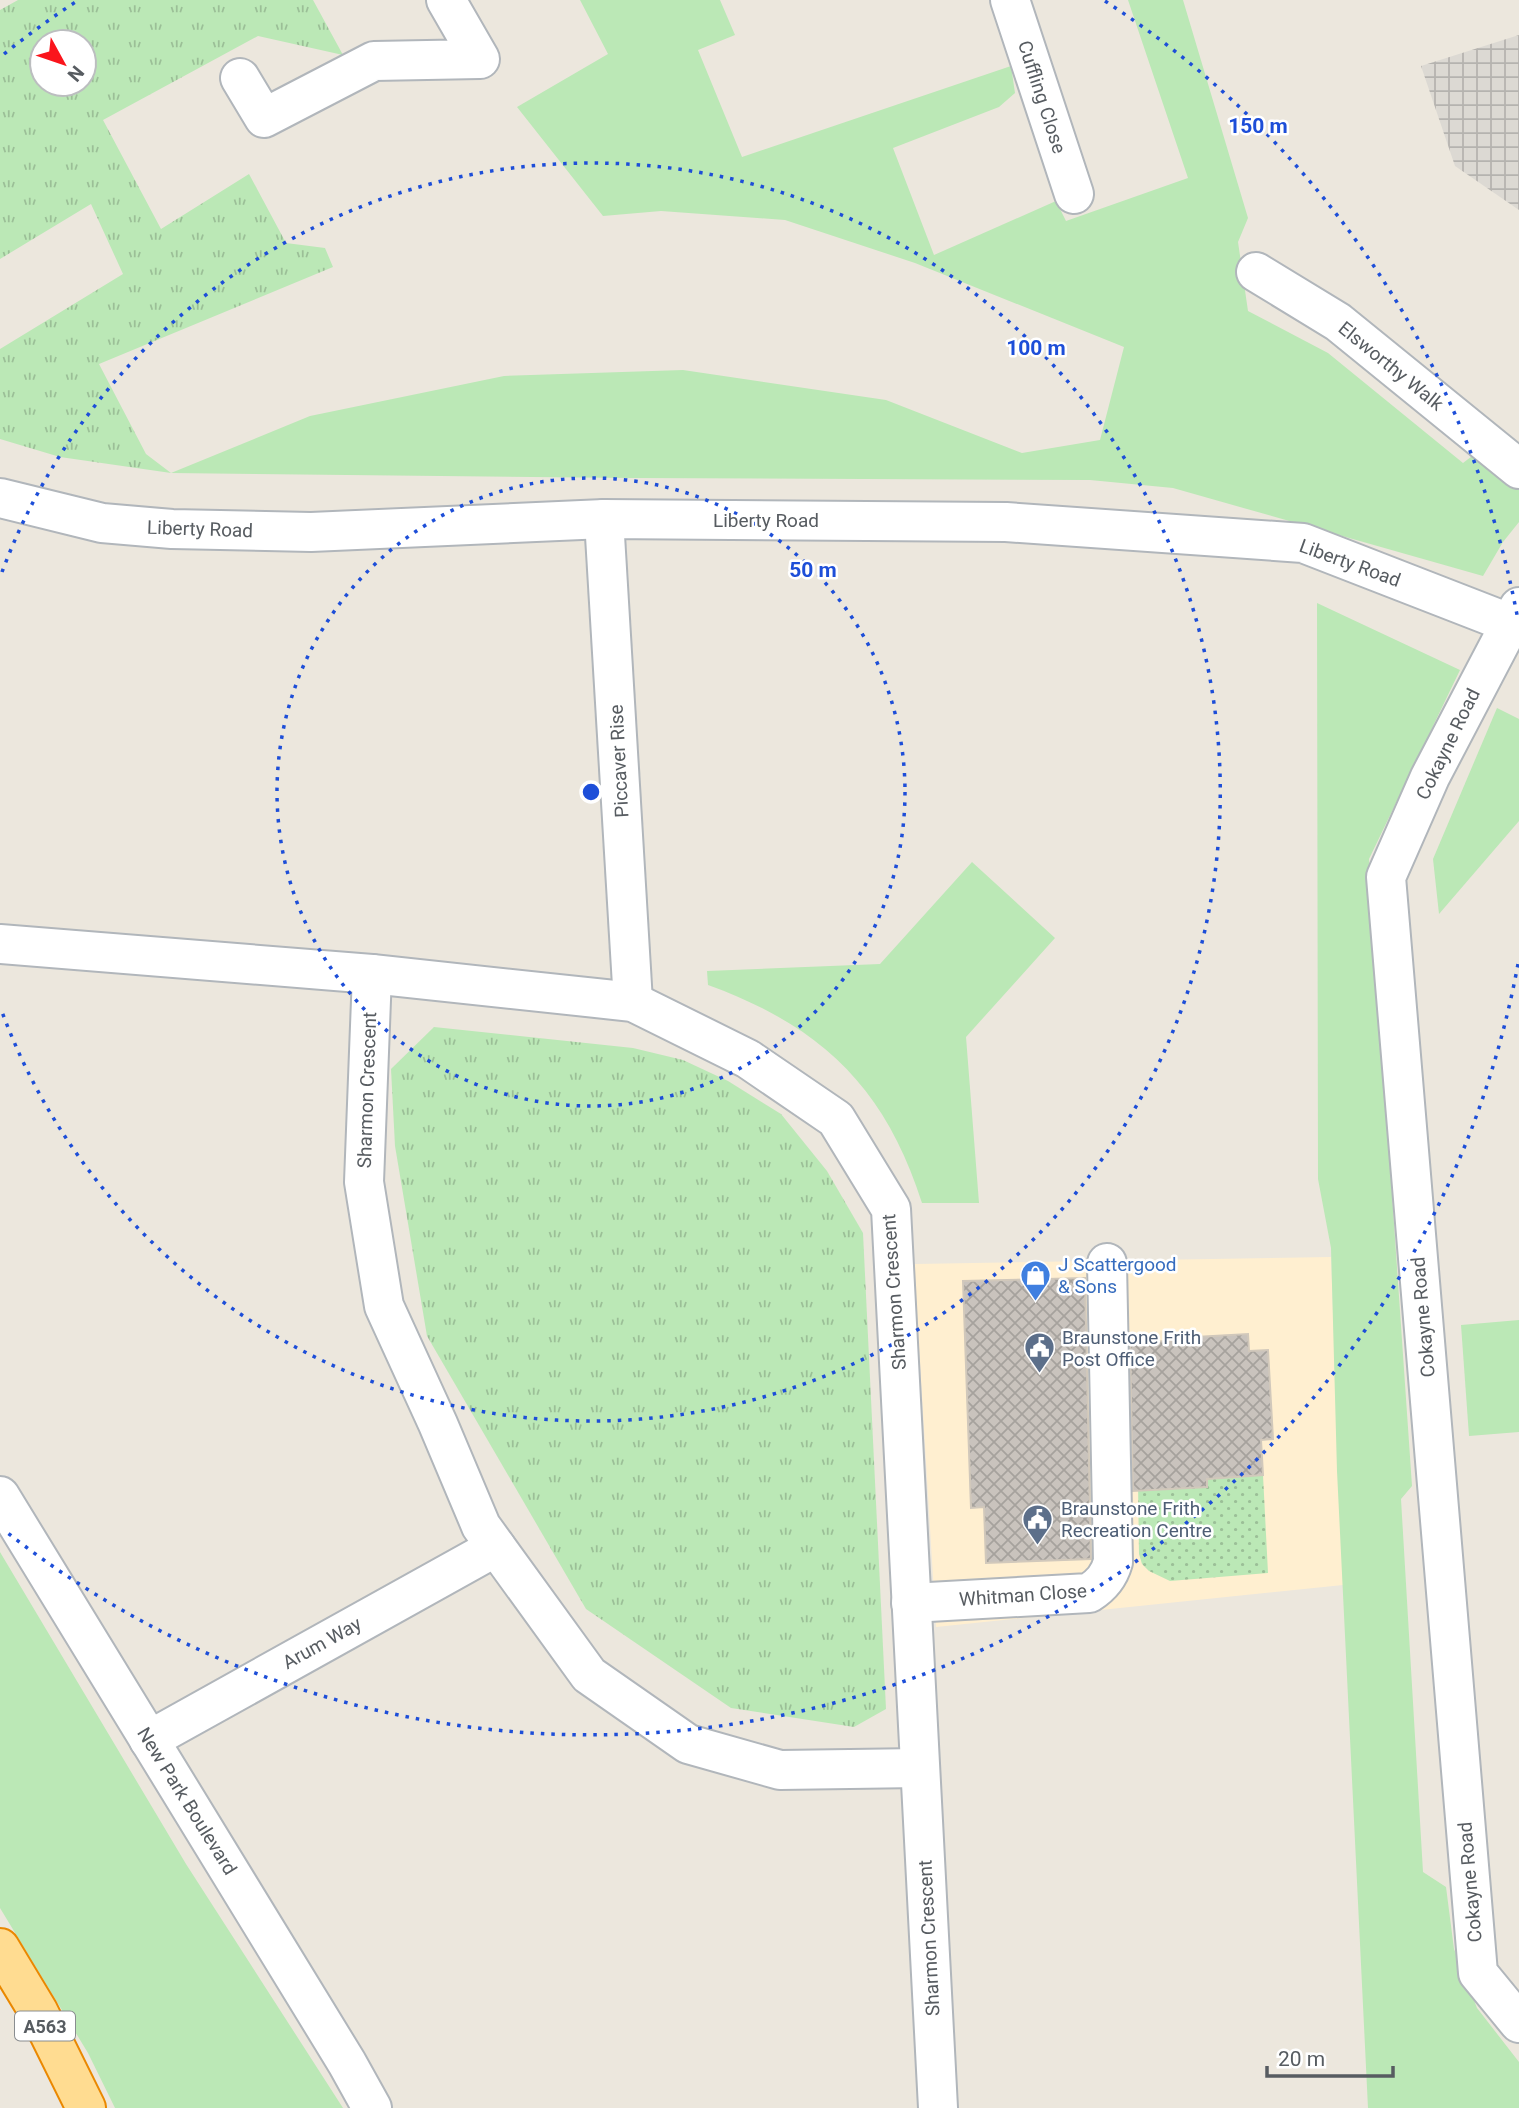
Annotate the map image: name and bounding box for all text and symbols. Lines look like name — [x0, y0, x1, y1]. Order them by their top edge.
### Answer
north arrow — [28, 28, 98, 98]
street label: Cuffling Close — [1013, 38, 1071, 156]
text: N — [63, 61, 89, 86]
text: 150 m — [1228, 114, 1288, 138]
street label: Elsworthy Walk — [1334, 317, 1449, 416]
text: 100 m — [1006, 336, 1066, 360]
street label: Liberty Road — [713, 509, 819, 532]
street label: Liberty Road — [147, 516, 253, 542]
street label: Liberty Road — [1296, 534, 1404, 592]
text: 50 m — [789, 558, 837, 582]
street label: Cokayne Road — [1411, 685, 1485, 803]
street label: Piccaver Rise — [605, 704, 633, 818]
centre of rings — [579, 780, 603, 804]
street label: Sharmon Crescent — [353, 1011, 381, 1169]
street label: Sharmon Crescent — [877, 1213, 911, 1371]
place label: J Scattergood & Sons — [1058, 1253, 1177, 1298]
street label: Cokayne Road — [1406, 1256, 1440, 1378]
shop icon: J Scattergood & Sons — [1018, 1258, 1052, 1302]
place label: Braunstone Frith Post Office — [1062, 1326, 1201, 1371]
public building icon: Braunstone Frith Post Office — [1022, 1331, 1056, 1375]
place label: Braunstone Frith Recreation Centre — [1061, 1497, 1212, 1542]
public building icon: Braunstone Frith Recreation Centre — [1021, 1502, 1055, 1546]
street label: Whitman Close — [958, 1579, 1088, 1611]
street label: Arum Way — [279, 1612, 365, 1674]
street label: New Park Boulevard — [132, 1723, 242, 1879]
street label: Cokayne Road — [1453, 1821, 1487, 1943]
street label: Sharmon Crescent — [913, 1859, 945, 2017]
road number: A563 — [15, 2012, 75, 2040]
scale bar — [1267, 2035, 1393, 2078]
text: 20 m — [1278, 2047, 1325, 2071]

